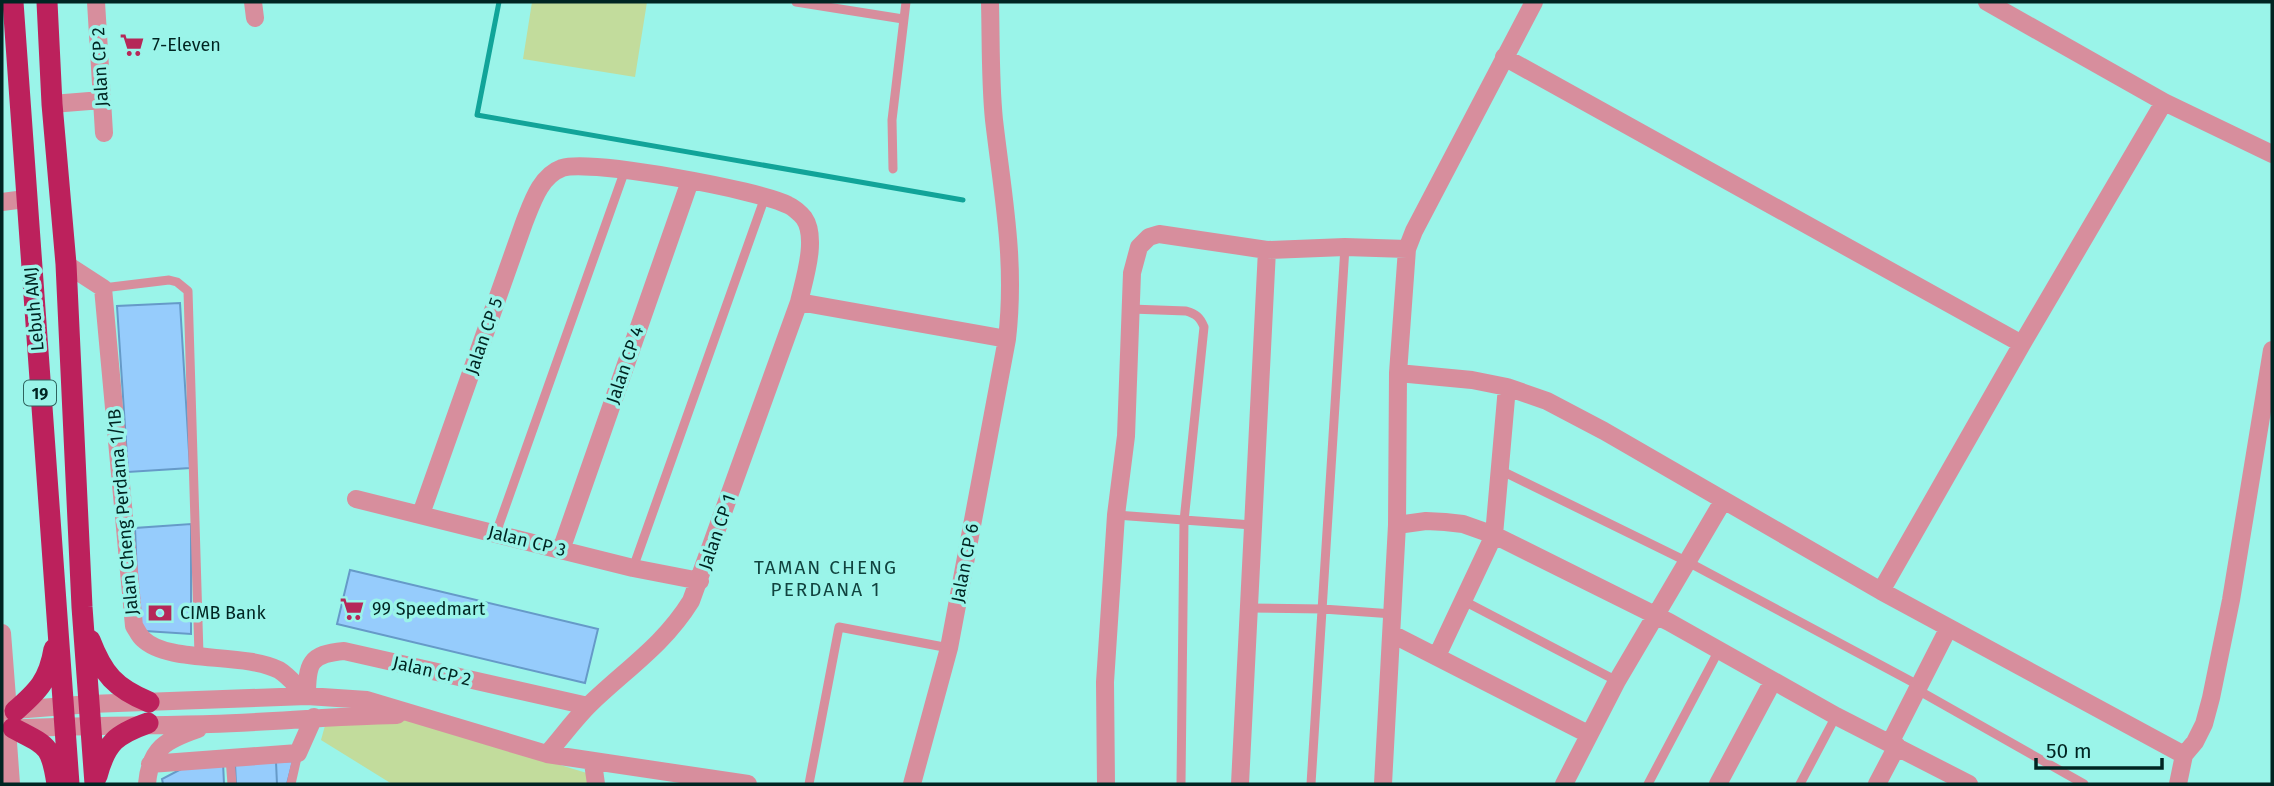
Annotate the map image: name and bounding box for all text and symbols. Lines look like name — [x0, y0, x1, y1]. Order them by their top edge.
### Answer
street label: Jalan CP 2 — [87, 27, 113, 107]
supermarket icon: 7-Eleven — [118, 31, 146, 59]
place label: 7-Eleven — [152, 34, 221, 56]
street label: Lebuh AMJ — [19, 266, 49, 352]
street label: Jalan CP 5 — [461, 295, 507, 377]
street label: Jalan CP 4 — [602, 323, 649, 407]
road number: 19 — [24, 380, 56, 406]
street label: Jalan Cheng Perdana 1/1B — [103, 408, 143, 616]
street label: Jalan CP 1 — [694, 491, 740, 573]
street label: Jalan CP 3 — [486, 521, 568, 561]
street label: Jalan CP 6 — [947, 521, 983, 605]
district label: TAMAN CHENG PERDANA 1 — [754, 556, 898, 601]
supermarket icon: 99 Speedmart — [338, 595, 366, 623]
place label: 99 Speedmart — [372, 598, 486, 620]
bank icon: CIMB Bank — [146, 599, 174, 627]
place label: CIMB Bank — [180, 602, 266, 624]
street label: Jalan CP 2 — [391, 651, 473, 691]
scale bar — [2036, 726, 2162, 770]
text: 50 m — [2046, 738, 2092, 764]

